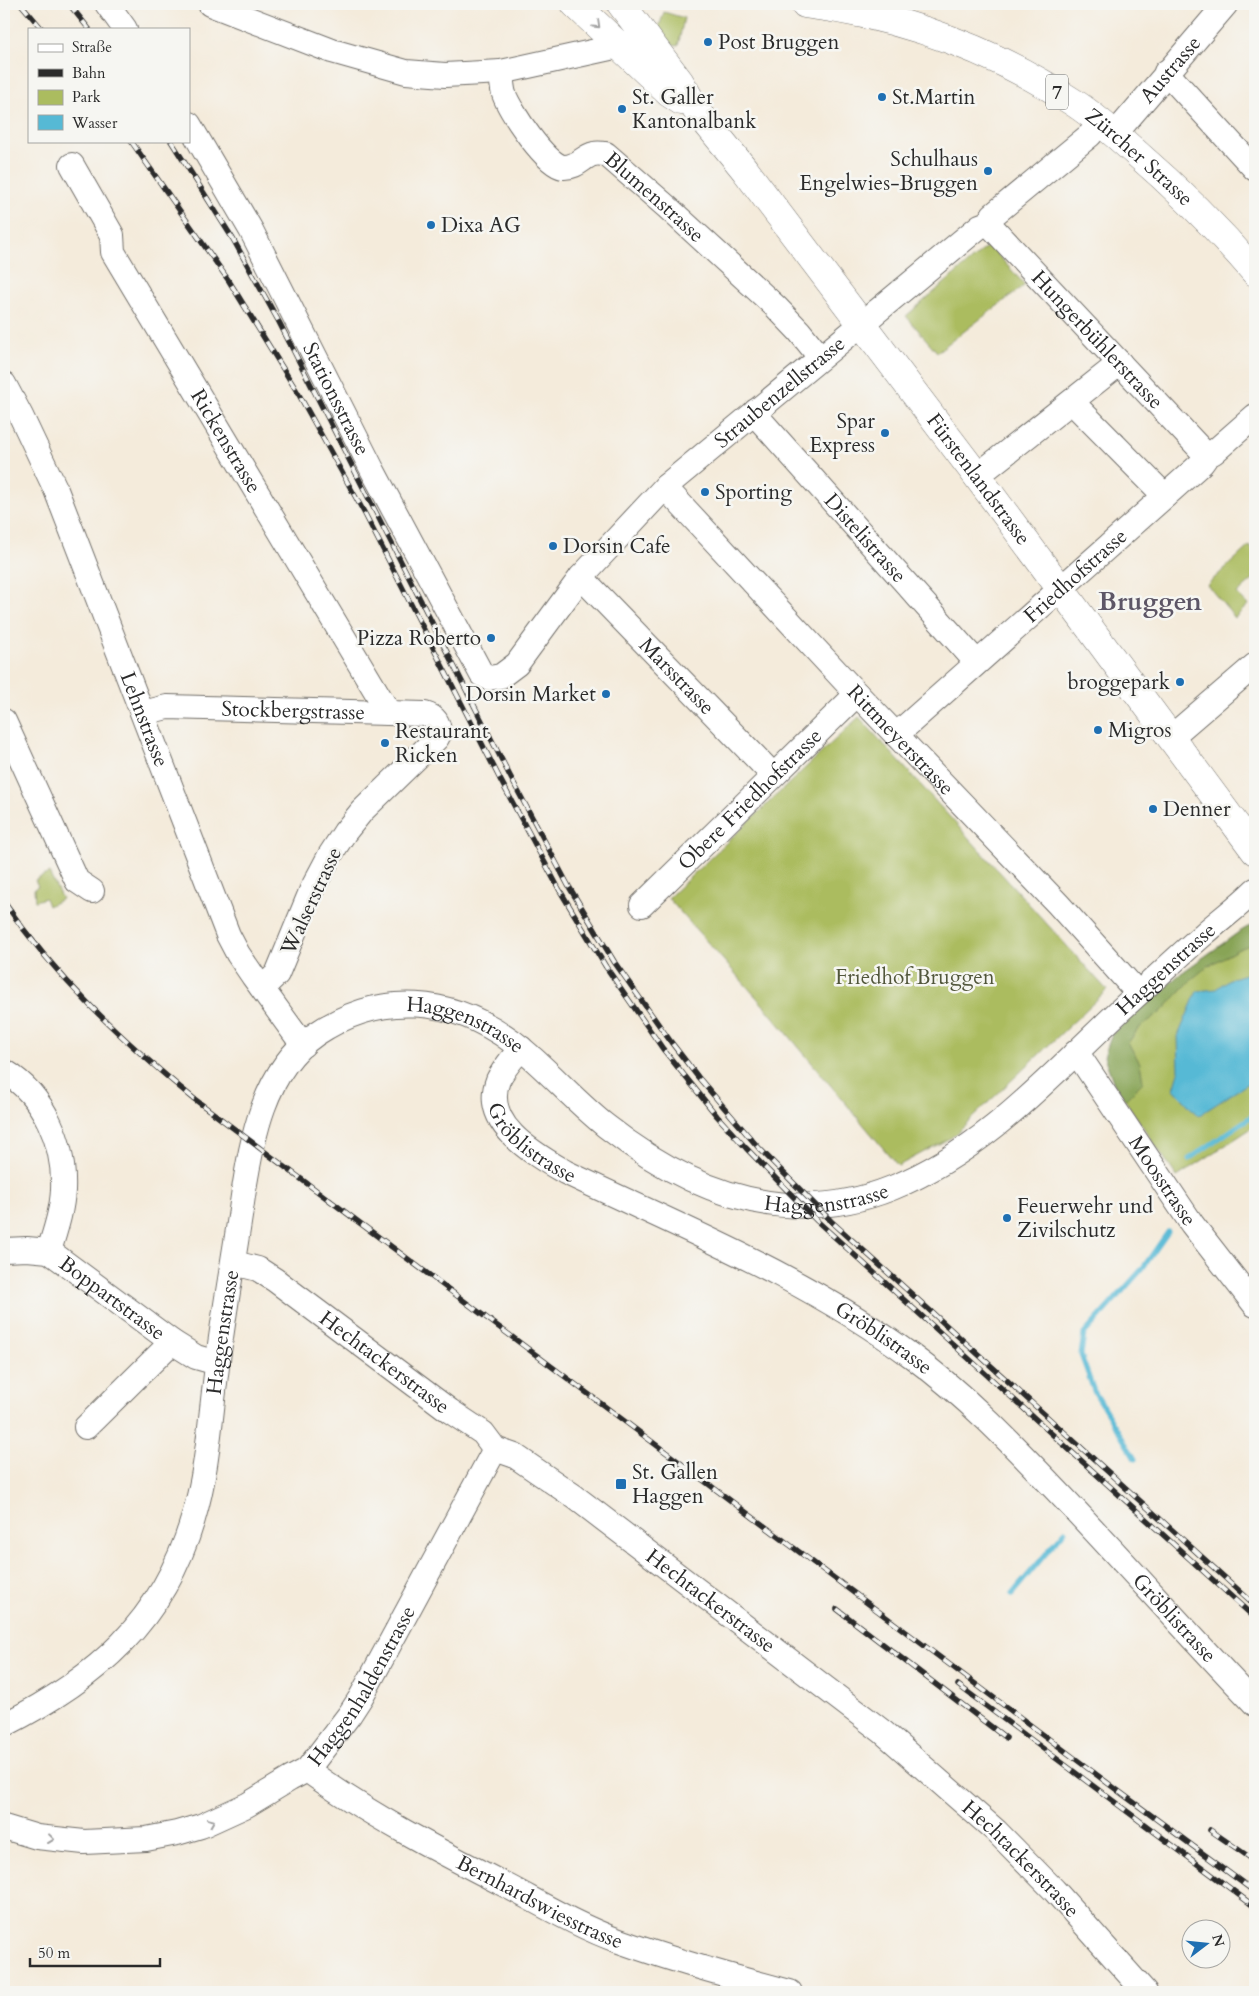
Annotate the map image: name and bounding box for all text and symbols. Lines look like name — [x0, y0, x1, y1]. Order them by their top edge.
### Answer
one-way arrow — [592, 19, 601, 28]
legend — [28, 28, 190, 142]
place label: Post Bruggen — [718, 28, 840, 57]
street label: Austrasse — [1133, 30, 1208, 110]
marker: Post Bruggen — [702, 36, 714, 48]
text: Straße — [72, 37, 112, 57]
text: Bahn — [72, 63, 106, 83]
road number: 7 — [1046, 74, 1068, 110]
place label: St. Galler Kantonalbank — [632, 83, 757, 136]
place label: St.Martin — [892, 83, 976, 112]
text: Park — [72, 87, 101, 107]
marker: St.Martin — [876, 91, 888, 103]
street label: Zürcher Strasse — [1079, 101, 1199, 213]
marker: St. Galler Kantonalbank — [616, 103, 628, 115]
text: Wasser — [71, 113, 118, 133]
street label: Blumenstrasse — [598, 145, 711, 249]
place label: Schulhaus Engelwies-Bruggen — [799, 145, 978, 198]
marker: Schulhaus Engelwies-Bruggen — [982, 165, 994, 177]
place label: Dixa AG — [441, 211, 521, 240]
marker: Dixa AG — [425, 219, 437, 231]
street label: Hungerbühlerstrasse — [1025, 264, 1170, 416]
street label: Straubenzellstrasse — [708, 330, 851, 455]
street label: Stationsstrasse — [295, 338, 377, 461]
street label: Rickenstrasse — [183, 384, 268, 499]
place label: Spar Express — [809, 407, 875, 460]
street label: Fürstenlandstrasse — [920, 407, 1037, 551]
marker: Spar Express — [879, 427, 891, 439]
place label: Sporting — [715, 478, 792, 507]
marker: Sporting — [699, 486, 711, 498]
street label: Distelistrasse — [817, 487, 913, 589]
street label: Friedhofstrasse — [1018, 522, 1134, 630]
place label: Dorsin Cafe — [563, 532, 671, 561]
marker: Dorsin Cafe — [547, 540, 559, 552]
district label: Bruggen — [1098, 584, 1202, 619]
place label: Pizza Roberto — [357, 624, 481, 653]
street label: Marsstrasse — [632, 631, 721, 722]
marker: Pizza Roberto — [485, 632, 497, 644]
street label: Lehnstrasse — [113, 668, 176, 771]
place label: broggepark — [1067, 668, 1171, 697]
marker: broggepark — [1174, 676, 1186, 688]
street label: Rittmeyerstrasse — [840, 678, 961, 802]
place label: Dorsin Market — [465, 680, 596, 709]
marker: Dorsin Market — [600, 688, 612, 700]
street label: Stockbergstrasse — [221, 694, 365, 727]
place label: Migros — [1108, 716, 1172, 745]
place label: Restaurant Ricken — [395, 717, 489, 770]
street label: Obere Friedhofstrasse — [672, 722, 829, 877]
marker: Migros — [1092, 724, 1104, 736]
marker: Restaurant Ricken — [379, 737, 391, 749]
place label: Denner — [1163, 795, 1231, 824]
marker: Denner — [1147, 803, 1159, 815]
street label: Walserstrasse — [273, 843, 349, 961]
street label: Haggenstrasse — [1110, 916, 1222, 1022]
park label: Friedhof Bruggen — [835, 963, 995, 992]
street label: Haggenstrasse — [406, 990, 530, 1060]
street label: Gröblistrasse — [480, 1099, 581, 1190]
street label: Moosstrasse — [1121, 1130, 1203, 1232]
street label: Haggenstrasse — [762, 1176, 893, 1221]
place label: Feuerwehr und Zivilschutz — [1017, 1192, 1153, 1245]
marker: Feuerwehr und Zivilschutz — [1001, 1212, 1013, 1224]
street label: Boppartstrasse — [53, 1249, 171, 1347]
street label: Haggenstrasse — [200, 1268, 246, 1396]
street label: Gröblistrasse — [829, 1295, 938, 1382]
street label: Hechtackerstrasse — [313, 1304, 456, 1421]
place label: St. Gallen Haggen — [632, 1458, 718, 1511]
marker: St. Gallen Haggen — [614, 1477, 628, 1491]
street label: Hechtackerstrasse — [640, 1542, 781, 1660]
street label: Gröblistrasse — [1126, 1567, 1223, 1669]
street label: Haggenhaldenstrasse — [301, 1601, 423, 1772]
street label: Hechtackerstrasse — [955, 1794, 1086, 1924]
one-way arrow — [206, 1818, 215, 1828]
one-way arrow — [47, 1833, 55, 1844]
street label: Bernhardswiesstrasse — [451, 1848, 627, 1956]
north arrow — [1182, 1918, 1232, 1968]
text: N — [1207, 1932, 1229, 1949]
scale bar — [30, 1936, 160, 1968]
text: 50 m — [38, 1943, 70, 1963]

